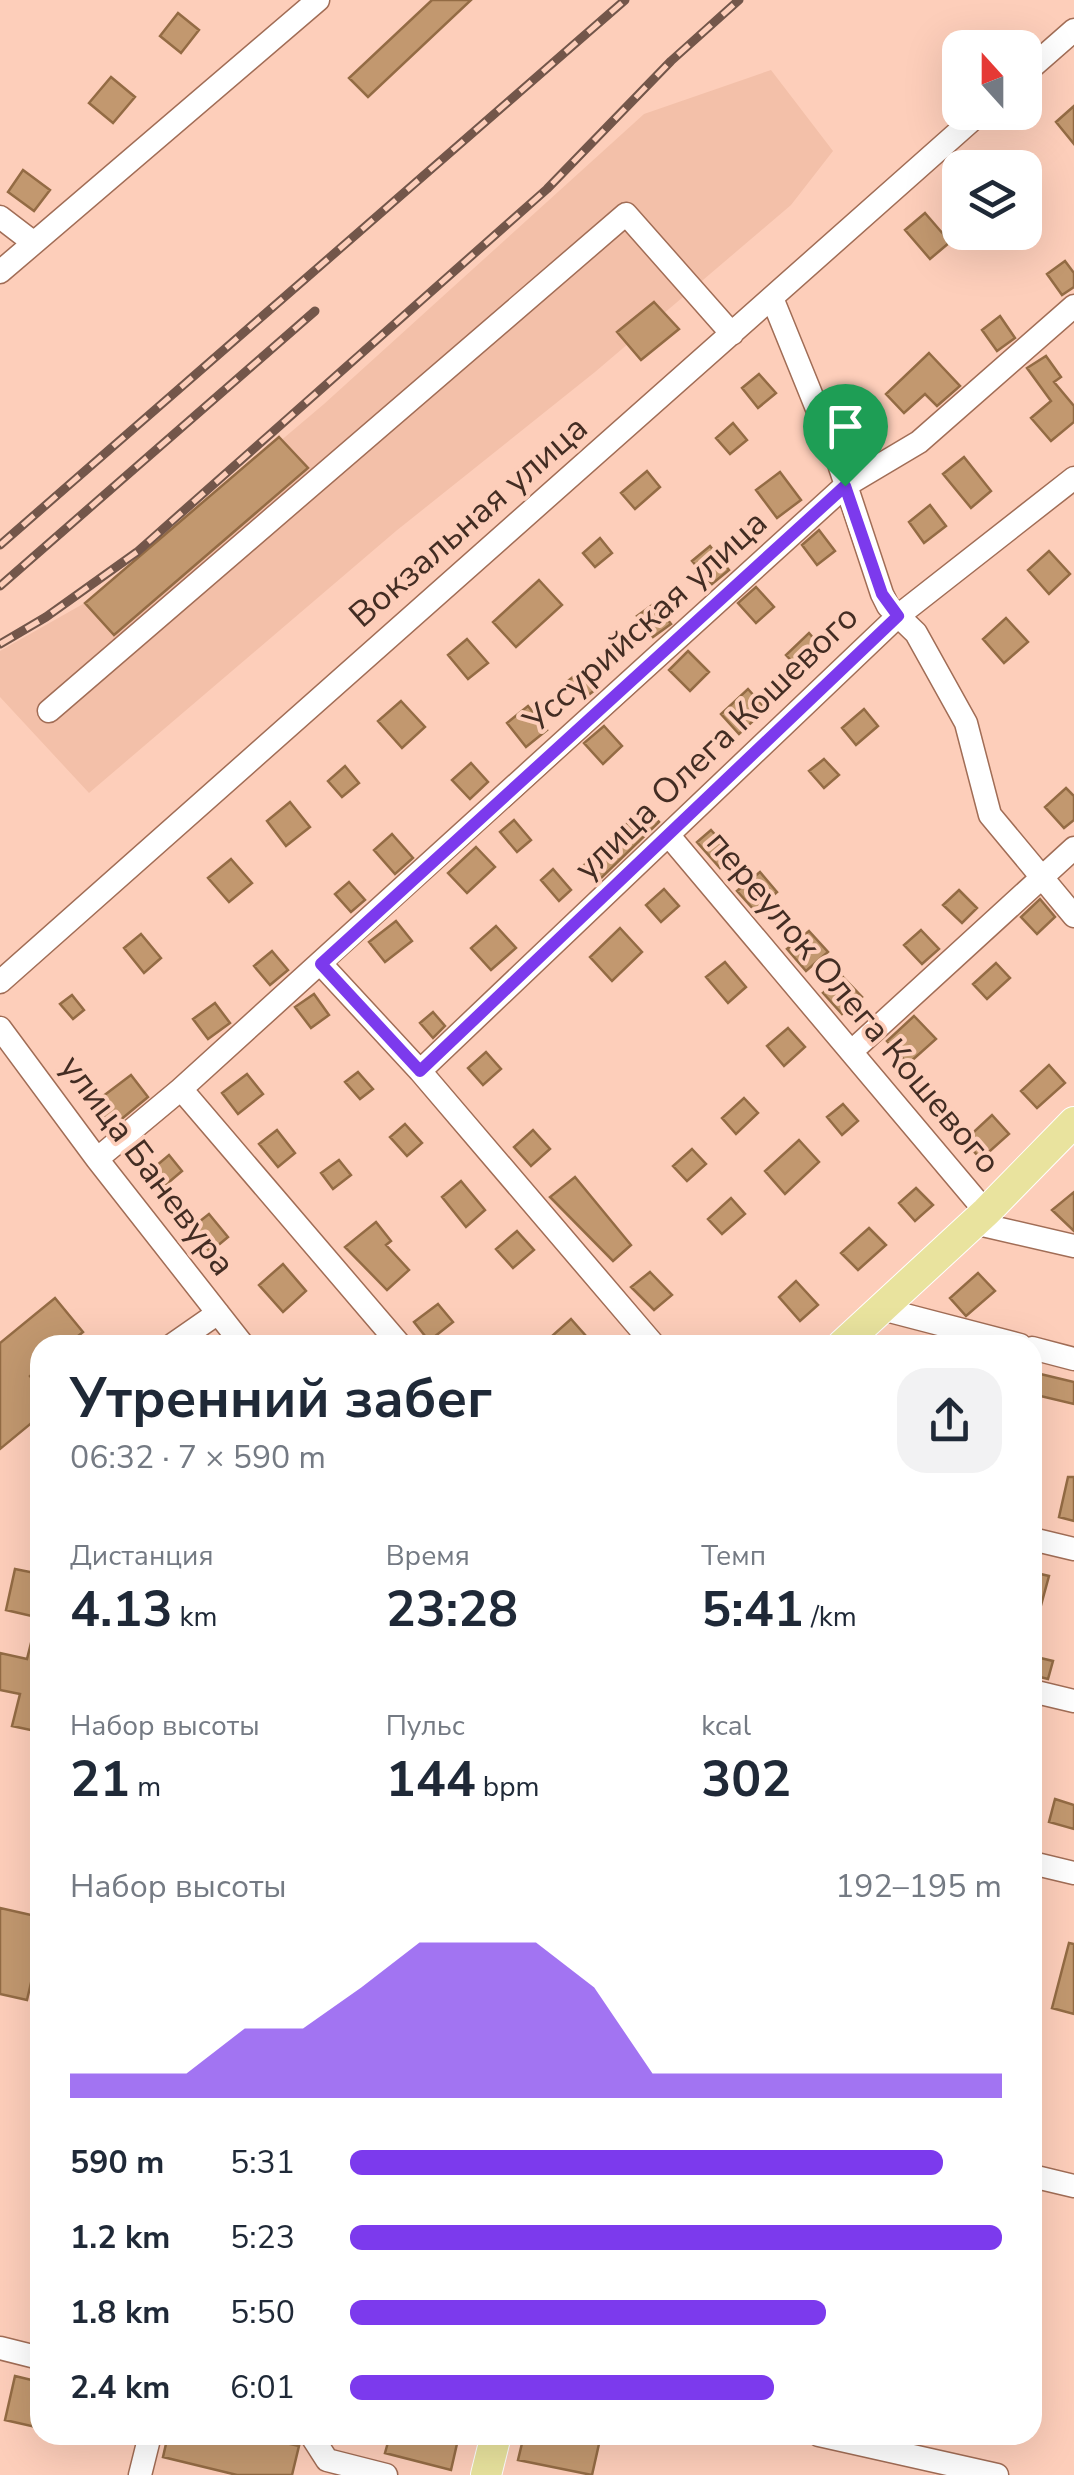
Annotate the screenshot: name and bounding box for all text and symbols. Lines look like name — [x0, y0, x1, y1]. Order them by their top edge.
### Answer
north arrow — [942, 30, 1042, 130]
map controls — [942, 30, 1042, 250]
button: layers — [942, 150, 1042, 250]
pin — [803, 384, 888, 487]
icon: arrive — [818, 399, 873, 454]
street label: Вокзальная улица — [339, 405, 598, 638]
street label: Уссурийская улица — [513, 499, 777, 744]
street label: улица Олега Кошевого — [564, 594, 869, 891]
street label: переулок Олега Кошевого — [696, 821, 1011, 1184]
street label: улица Баневура — [49, 1045, 246, 1285]
text: Утренний забег — [70, 1361, 492, 1436]
button: share — [897, 1368, 1002, 1473]
text: 06:32 · 7 × 590 m — [70, 1436, 326, 1479]
text: Дистанция — [70, 1537, 214, 1575]
text: Время — [386, 1537, 470, 1575]
text: Темп — [701, 1537, 766, 1575]
text: 4.13 — [70, 1575, 172, 1644]
text: 23:28 — [386, 1575, 518, 1644]
text: 5:41 — [701, 1575, 804, 1644]
text: km — [172, 1598, 218, 1636]
text: /km — [804, 1598, 857, 1636]
text: Набор высоты — [70, 1707, 260, 1745]
text: Пульс — [386, 1707, 465, 1745]
text: kcal — [701, 1707, 751, 1745]
text: 21 — [70, 1745, 130, 1814]
text: 144 — [386, 1745, 476, 1814]
text: 302 — [701, 1745, 791, 1814]
text: m — [130, 1768, 161, 1806]
text: bpm — [476, 1768, 539, 1806]
text: Набор высоты — [70, 1865, 287, 1908]
text: 192–195 m — [835, 1865, 1002, 1908]
text: 590 m — [70, 2141, 164, 2184]
text: 5:31 — [230, 2141, 295, 2184]
text: 1.2 km — [70, 2216, 170, 2259]
text: 5:23 — [230, 2216, 295, 2259]
text: 1.8 km — [70, 2291, 170, 2334]
text: 5:50 — [230, 2291, 295, 2334]
text: 2.4 km — [70, 2366, 170, 2409]
text: 6:01 — [230, 2366, 295, 2409]

